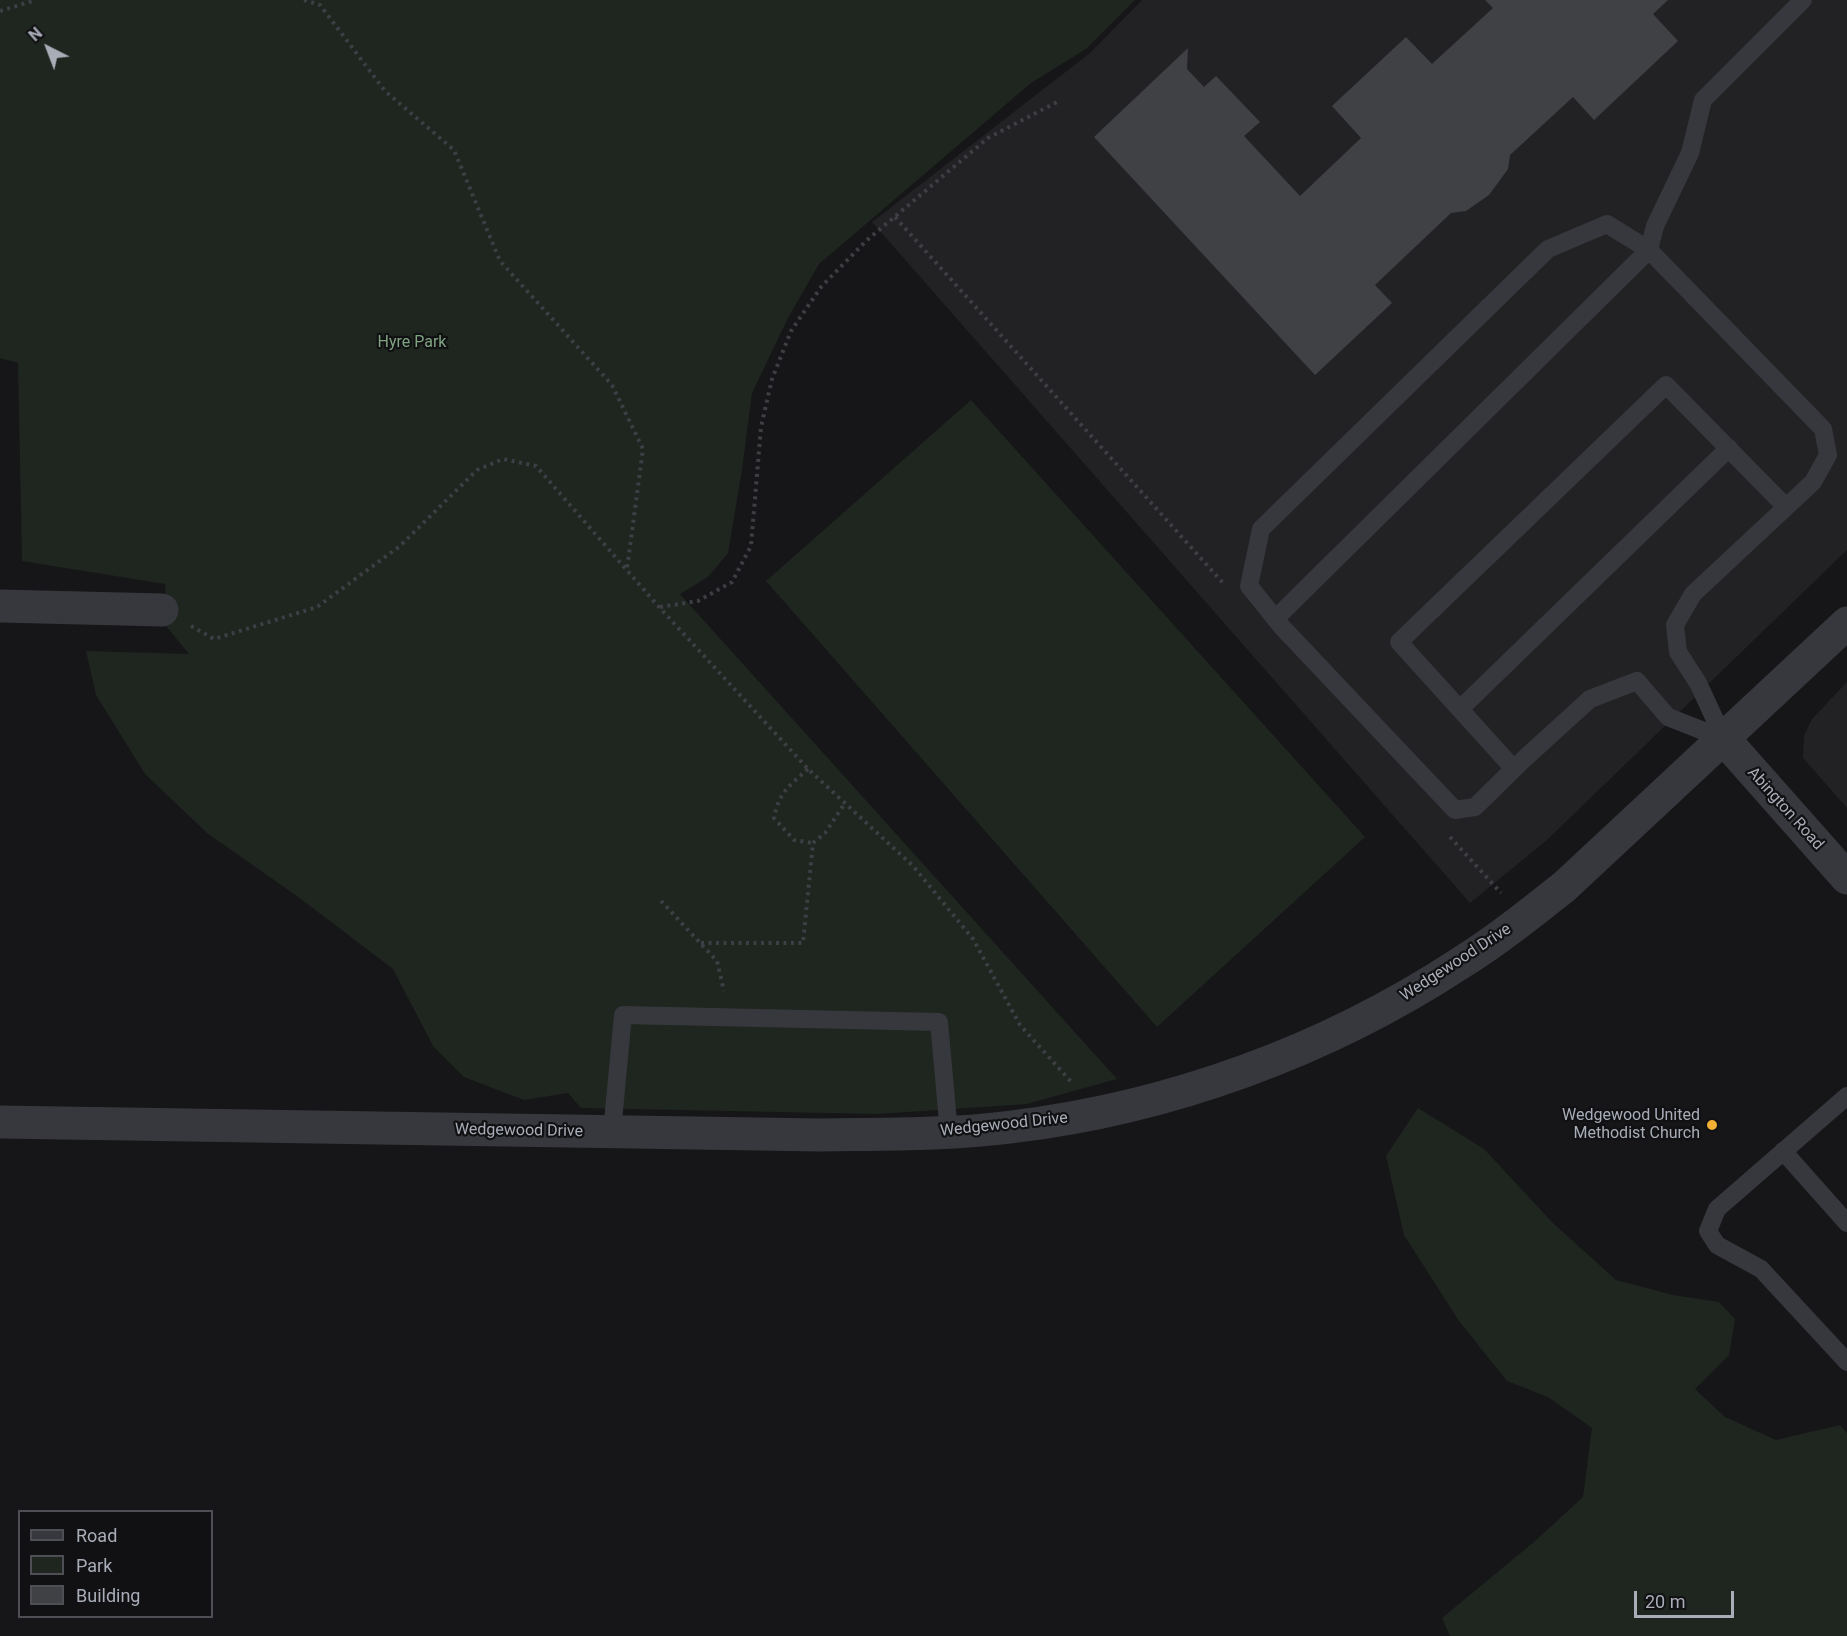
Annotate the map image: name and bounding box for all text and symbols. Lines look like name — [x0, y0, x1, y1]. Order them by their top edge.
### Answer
north arrow — [18, 18, 78, 78]
text: N — [25, 23, 46, 45]
park label: Hyre Park — [378, 333, 446, 353]
street label: Abington Road — [1743, 764, 1827, 854]
street label: Wedgewood Drive — [1397, 920, 1515, 1006]
place label: Wedgewood United Methodist Church — [1562, 1106, 1700, 1144]
street label: Wedgewood Drive — [939, 1109, 1069, 1141]
marker: Wedgewood United Methodist Church — [1705, 1118, 1719, 1132]
street label: Wedgewood Drive — [455, 1120, 583, 1142]
legend — [18, 1510, 213, 1618]
text: Road — [76, 1525, 117, 1546]
text: Park — [76, 1555, 112, 1576]
scale bar — [1637, 1579, 1738, 1617]
text: Building — [76, 1585, 140, 1606]
text: 20 m — [1645, 1591, 1685, 1612]

